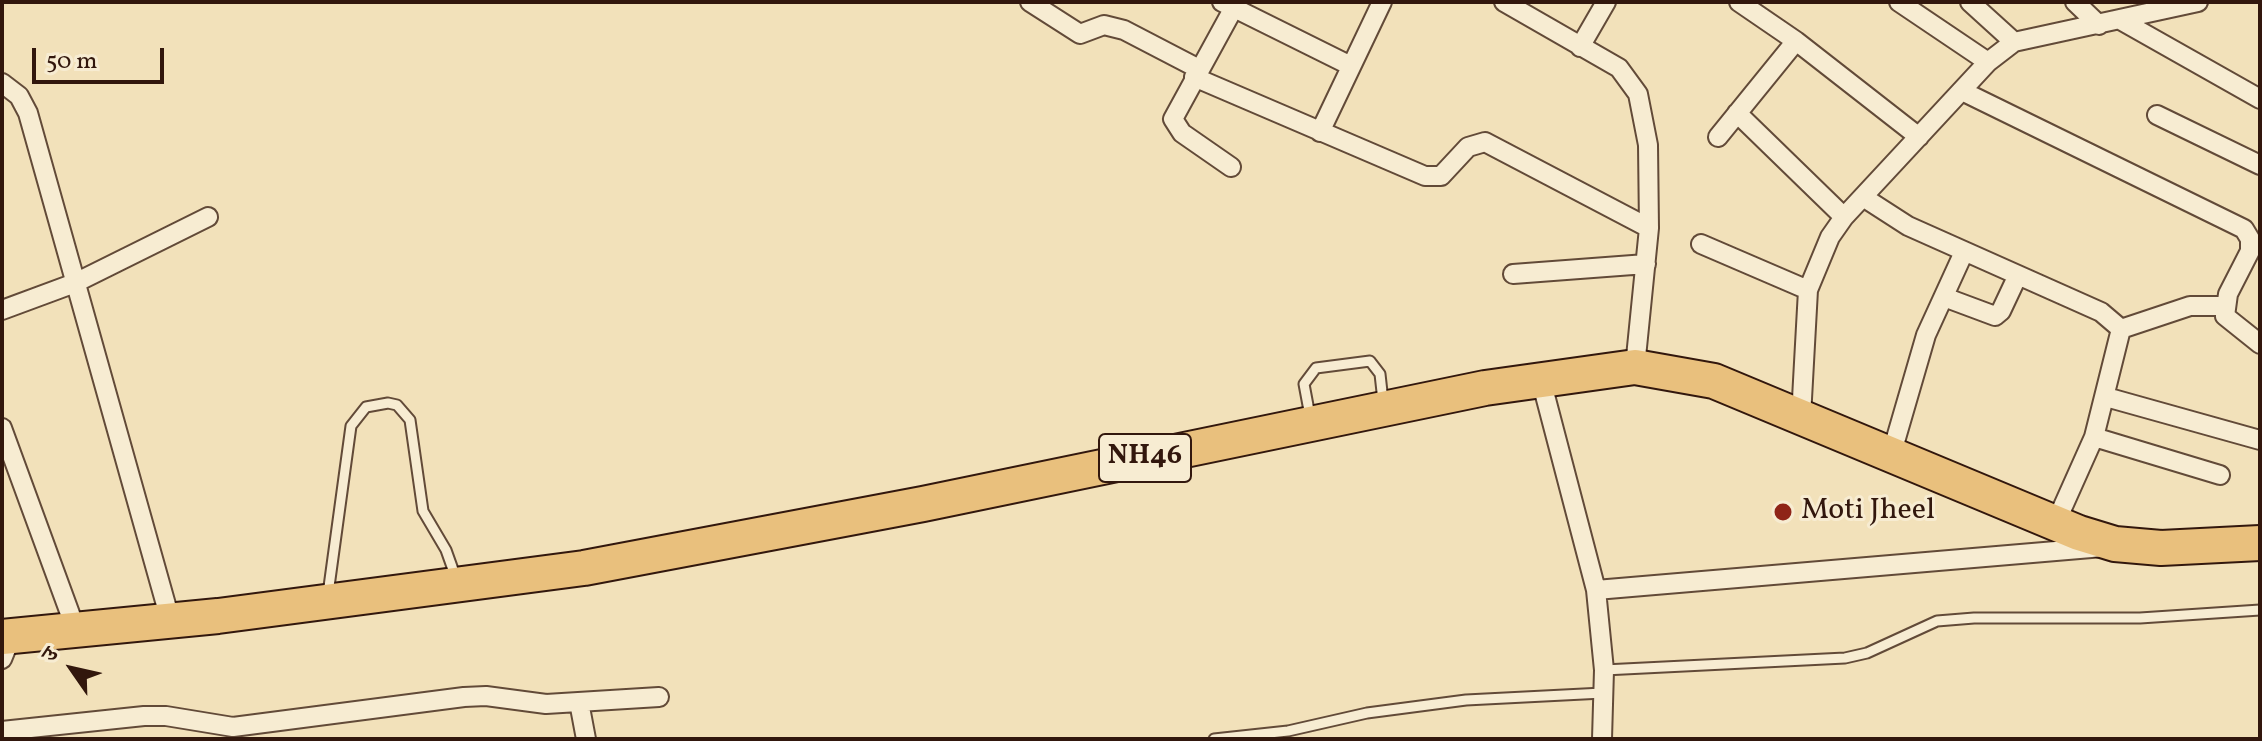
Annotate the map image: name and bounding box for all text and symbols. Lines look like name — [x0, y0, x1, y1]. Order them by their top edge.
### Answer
scale bar — [36, 32, 168, 82]
text: 50 m — [46, 45, 98, 79]
road number: NH46 — [1099, 434, 1191, 482]
place label: Moti Jheel — [1801, 494, 1935, 530]
marker: Moti Jheel — [1772, 501, 1794, 523]
north arrow — [32, 629, 112, 709]
text: उ — [36, 642, 68, 669]

